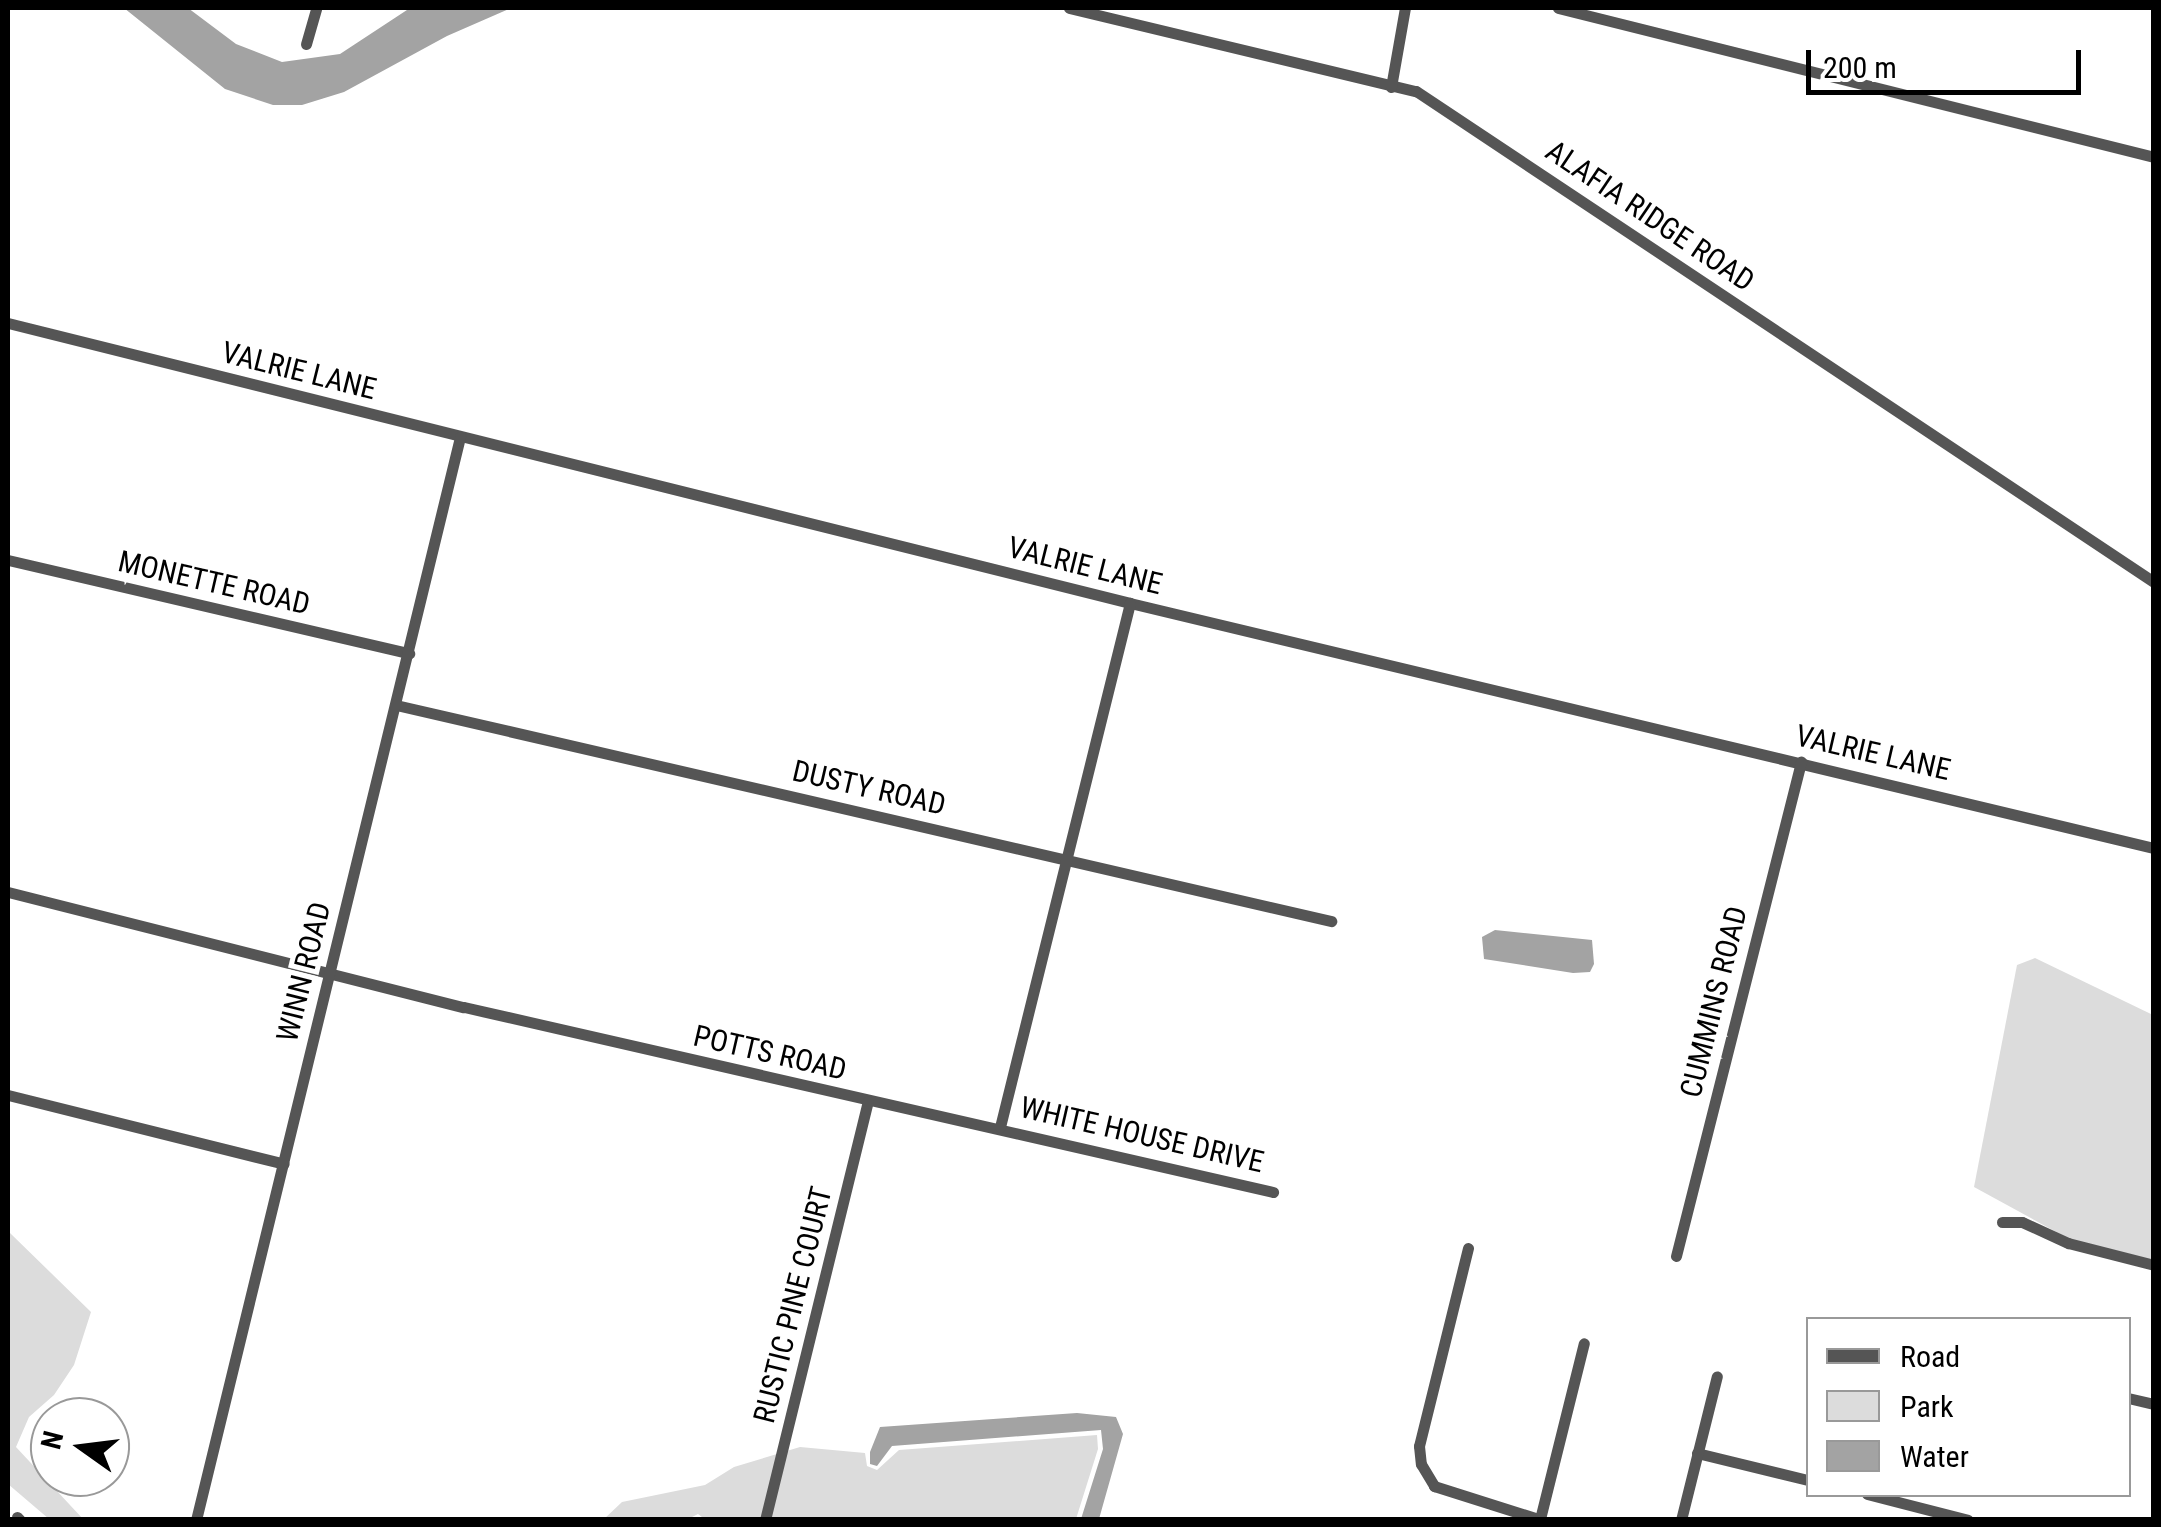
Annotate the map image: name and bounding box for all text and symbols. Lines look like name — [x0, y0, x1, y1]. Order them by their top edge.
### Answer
scale bar — [1811, 30, 2086, 92]
text: 200 m — [1823, 50, 1897, 85]
street label: ALAFIA RIDGE ROAD — [1539, 133, 1761, 299]
street label: VALRIE LANE — [218, 334, 380, 408]
street label: VALRIE LANE — [1004, 529, 1166, 603]
street label: MONETTE ROAD — [115, 543, 313, 623]
street label: VALRIE LANE — [1792, 718, 1954, 788]
street label: DUSTY ROAD — [789, 753, 949, 823]
street label: WINN ROAD — [269, 899, 339, 1045]
street label: CUMMINS ROAD — [1673, 903, 1755, 1101]
street label: POTTS ROAD — [690, 1018, 850, 1088]
street label: WHITE HOUSE DRIVE — [1017, 1089, 1267, 1181]
street label: RUSTIC PINE COURT — [746, 1183, 840, 1427]
legend — [1806, 1317, 2131, 1497]
text: Road — [1900, 1339, 1960, 1374]
text: Park — [1900, 1389, 1954, 1424]
north arrow — [30, 1397, 130, 1497]
text: N — [34, 1428, 70, 1452]
text: Water — [1900, 1439, 1969, 1474]

